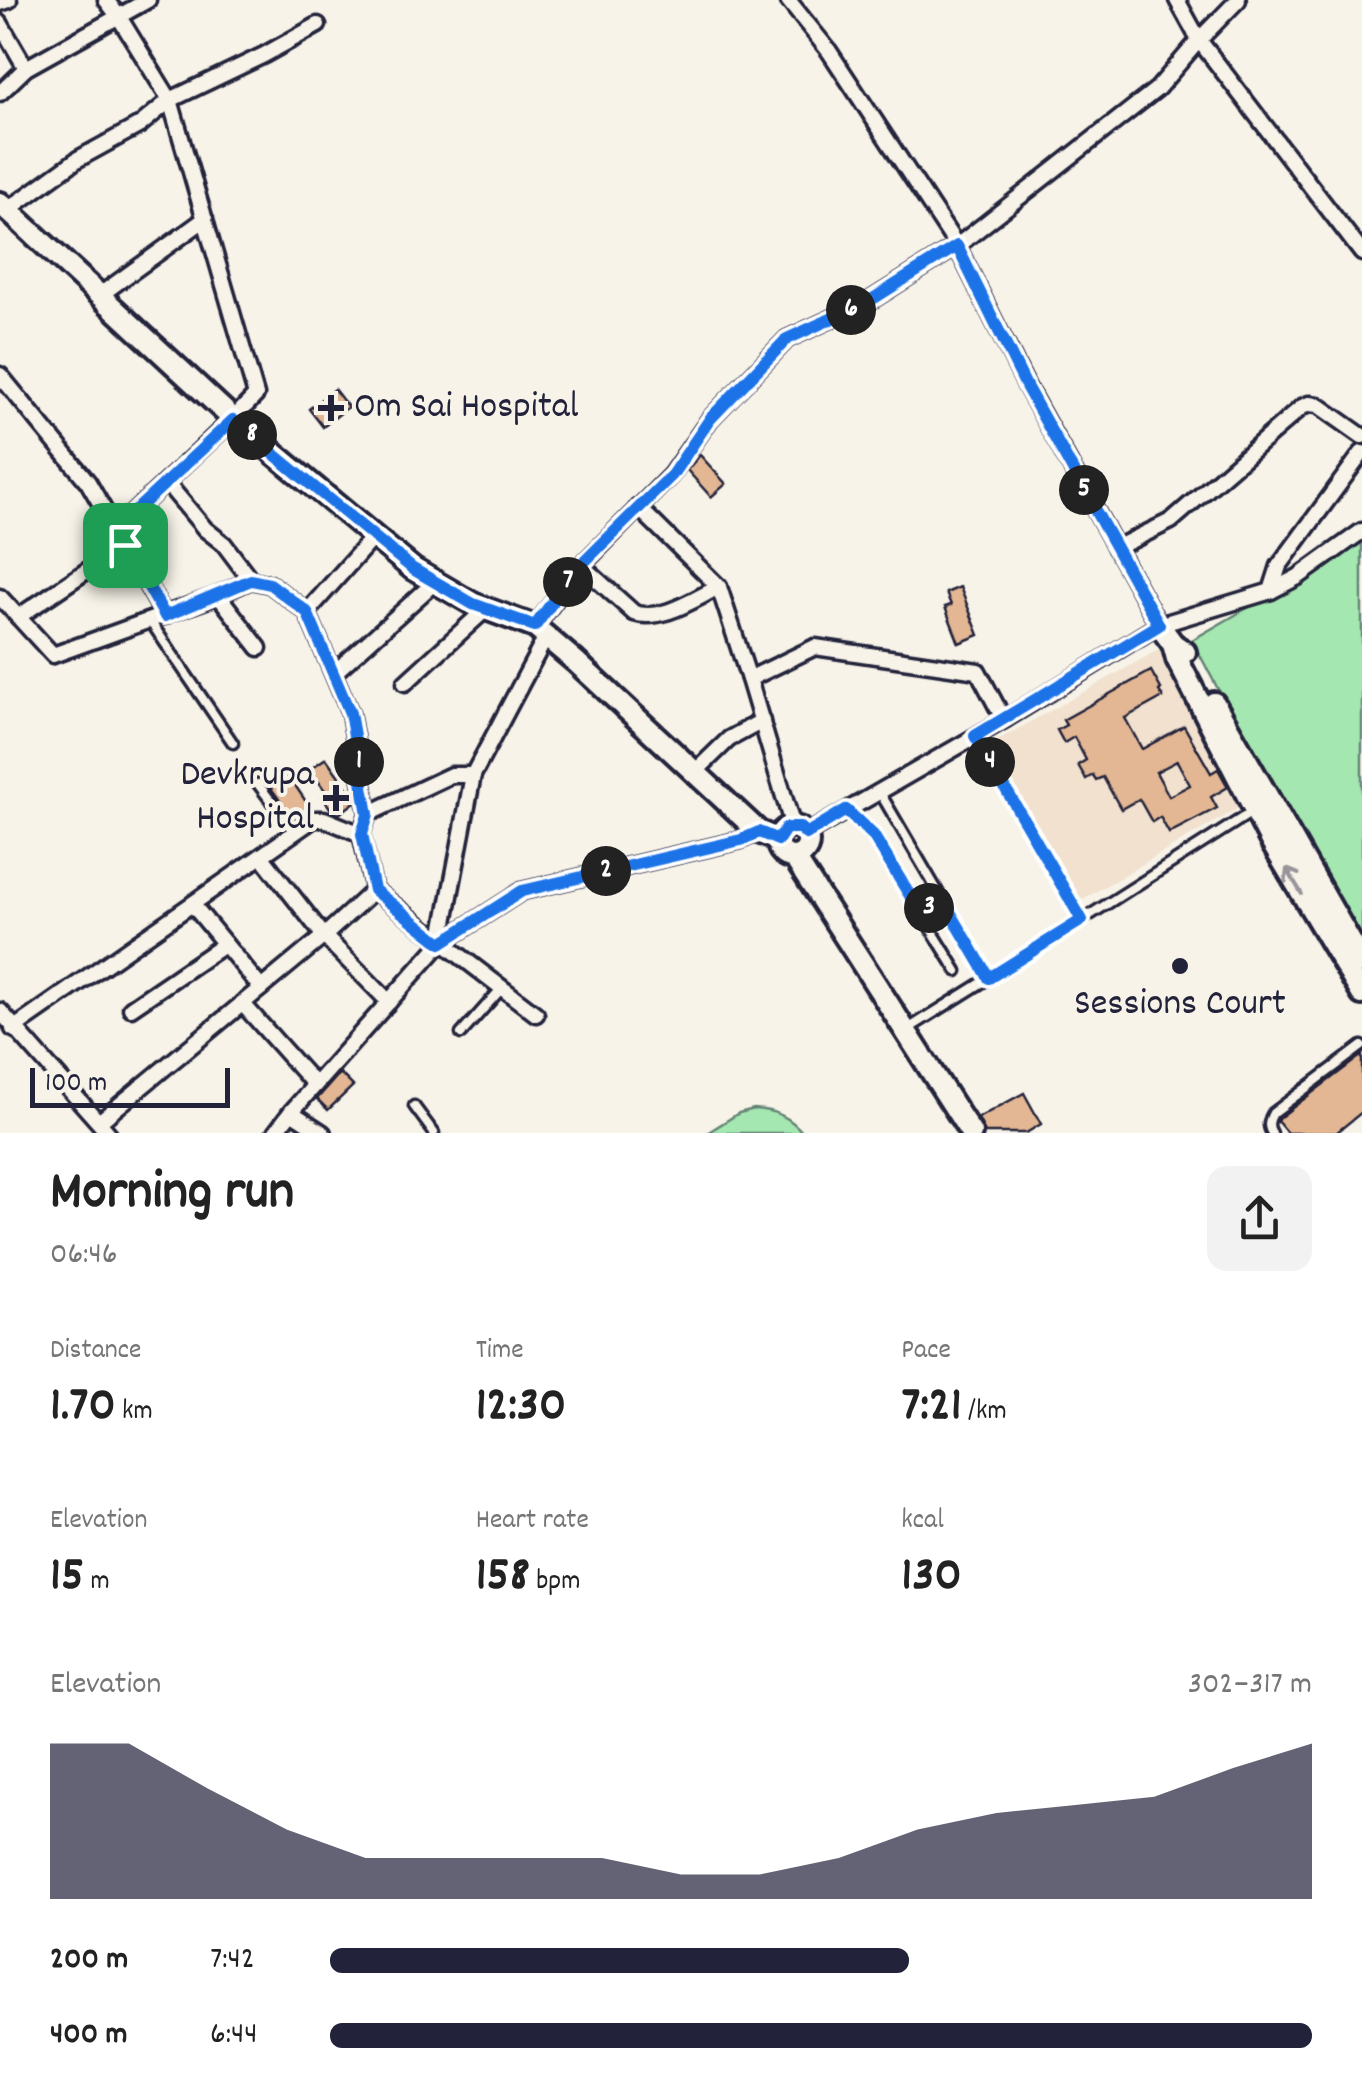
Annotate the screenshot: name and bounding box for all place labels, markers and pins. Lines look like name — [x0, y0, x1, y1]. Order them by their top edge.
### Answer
pin: 6 — [826, 285, 876, 335]
place label: Om Sai Hospital — [354, 381, 579, 436]
marker: Om Sai Hospital — [318, 395, 344, 421]
pin: 8 — [227, 410, 277, 460]
pin: 5 — [1059, 465, 1109, 515]
pin — [83, 503, 168, 588]
pin: 7 — [543, 557, 593, 607]
pin: 1 — [334, 737, 384, 787]
pin: 4 — [965, 737, 1015, 787]
place label: Devkrupa Hospital — [180, 749, 315, 848]
marker: Devkrupa Hospital — [323, 785, 349, 811]
pin: 2 — [581, 846, 631, 896]
pin: 3 — [904, 883, 954, 933]
marker: Sessions Court — [1169, 955, 1191, 977]
place label: Sessions Court — [1074, 978, 1286, 1033]

